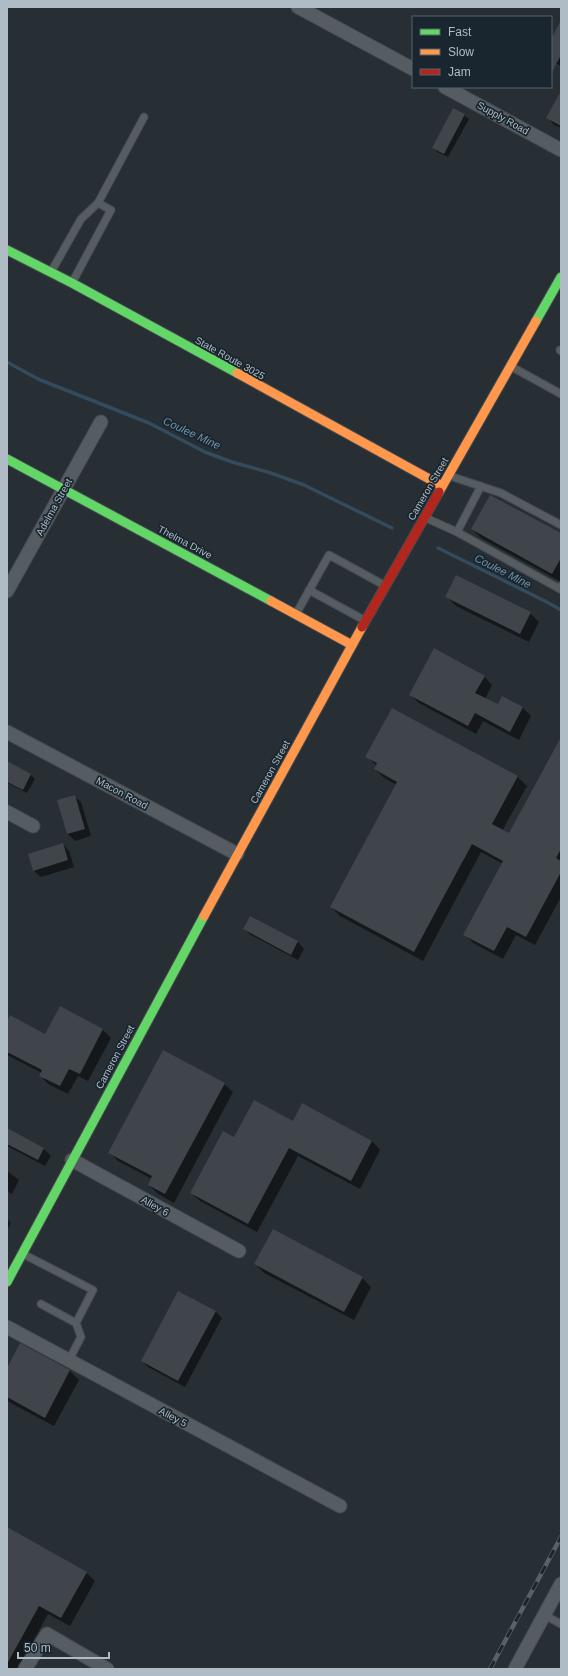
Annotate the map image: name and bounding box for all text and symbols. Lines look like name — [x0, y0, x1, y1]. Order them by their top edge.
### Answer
legend — [412, 16, 552, 88]
text: Fast — [448, 25, 472, 39]
text: Slow — [448, 45, 474, 59]
text: Jam — [448, 65, 471, 79]
street label: Supply Road — [475, 99, 531, 137]
street label: State Route 3025 — [193, 334, 267, 382]
water label: Coulee Mine — [161, 415, 223, 451]
street label: Cameron Street — [406, 455, 451, 522]
street label: Adelma Street — [34, 476, 74, 537]
street label: Thelma Drive — [156, 523, 214, 561]
water label: Coulee Mine — [473, 552, 533, 590]
street label: Cameron Street — [248, 738, 292, 806]
street label: Macon Road — [94, 775, 150, 811]
street label: Cameron Street — [94, 1023, 137, 1091]
street label: Alley 6 — [139, 1194, 171, 1218]
street label: Alley 5 — [157, 1405, 189, 1429]
scale bar — [18, 1634, 109, 1660]
text: 50 m — [24, 1641, 51, 1655]

